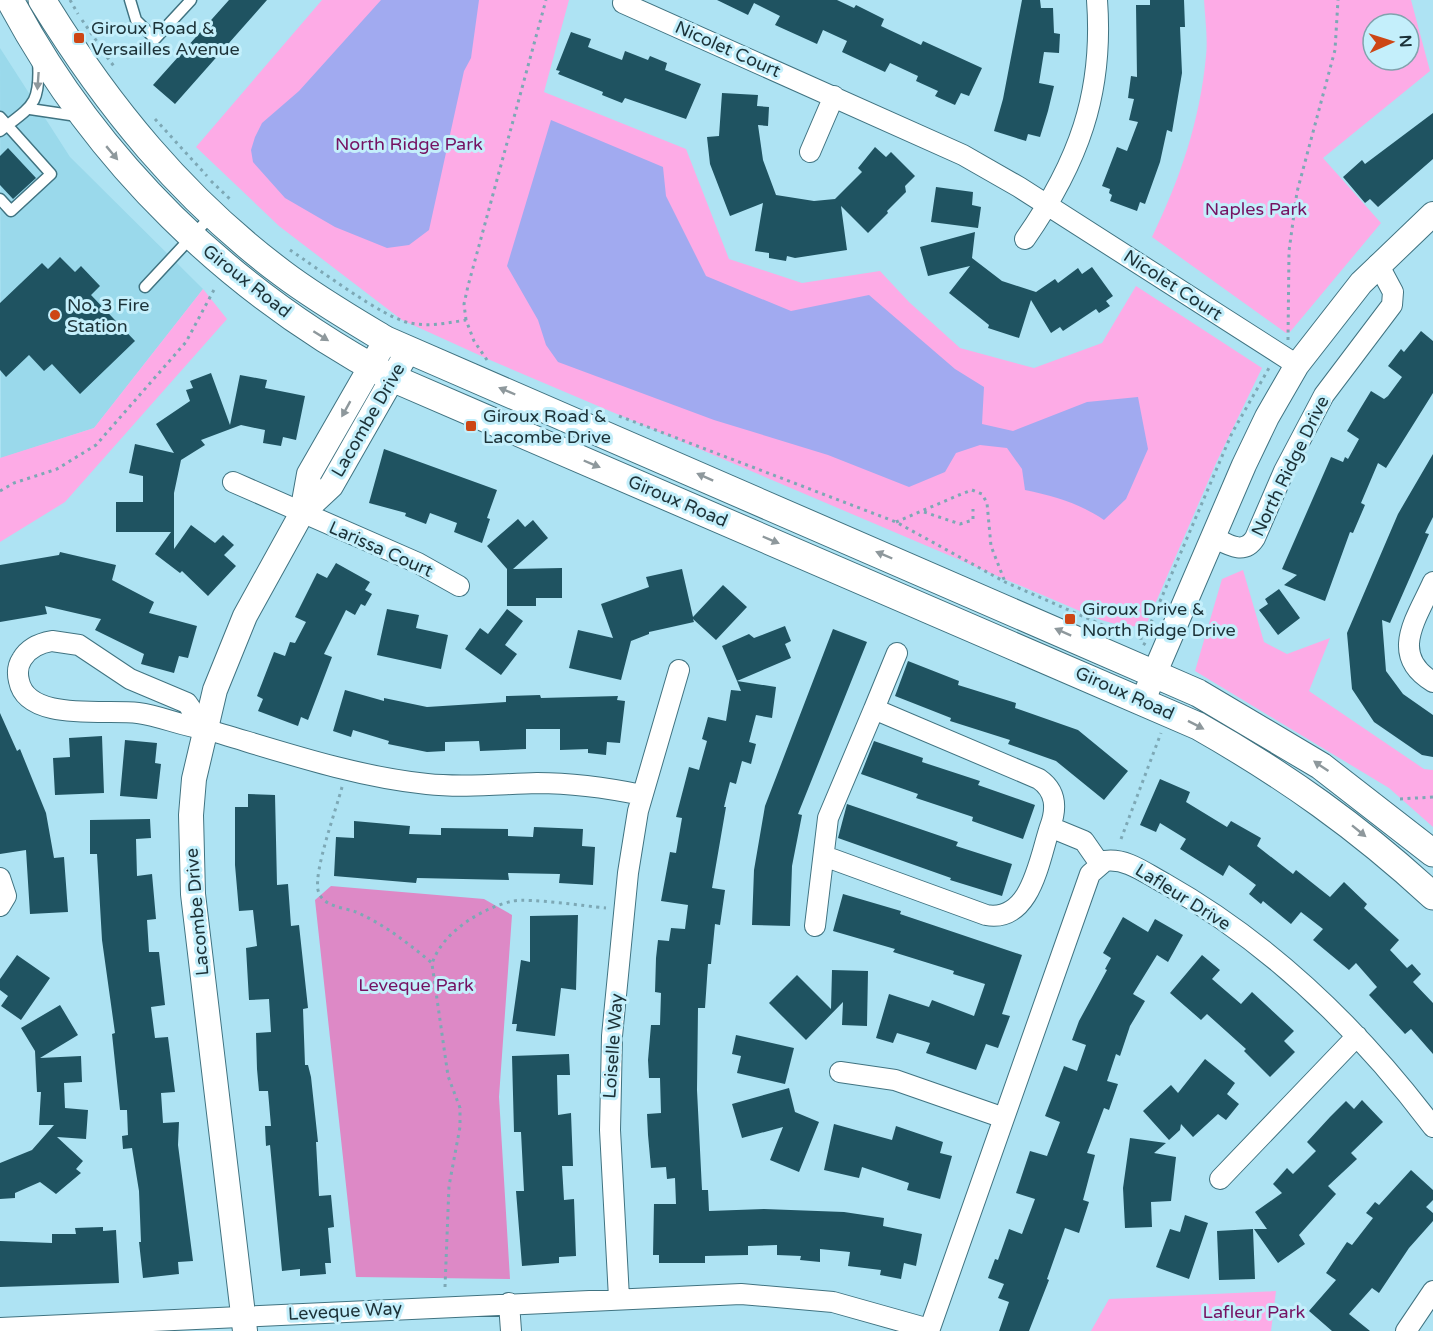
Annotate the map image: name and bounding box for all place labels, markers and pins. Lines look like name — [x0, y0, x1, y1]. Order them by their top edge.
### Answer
place label: Giroux Road & Versailles Avenue — [91, 17, 240, 60]
marker: Giroux Road & Versailles Avenue — [72, 31, 86, 45]
place label: No. 3 Fire Station — [67, 294, 149, 337]
marker: No. 3 Fire Station — [48, 308, 62, 322]
place label: Giroux Road & Lacombe Drive — [483, 405, 611, 448]
marker: Giroux Road & Lacombe Drive — [464, 419, 478, 433]
place label: Giroux Drive & North Ridge Drive — [1082, 598, 1236, 641]
marker: Giroux Drive & North Ridge Drive — [1063, 612, 1077, 626]

